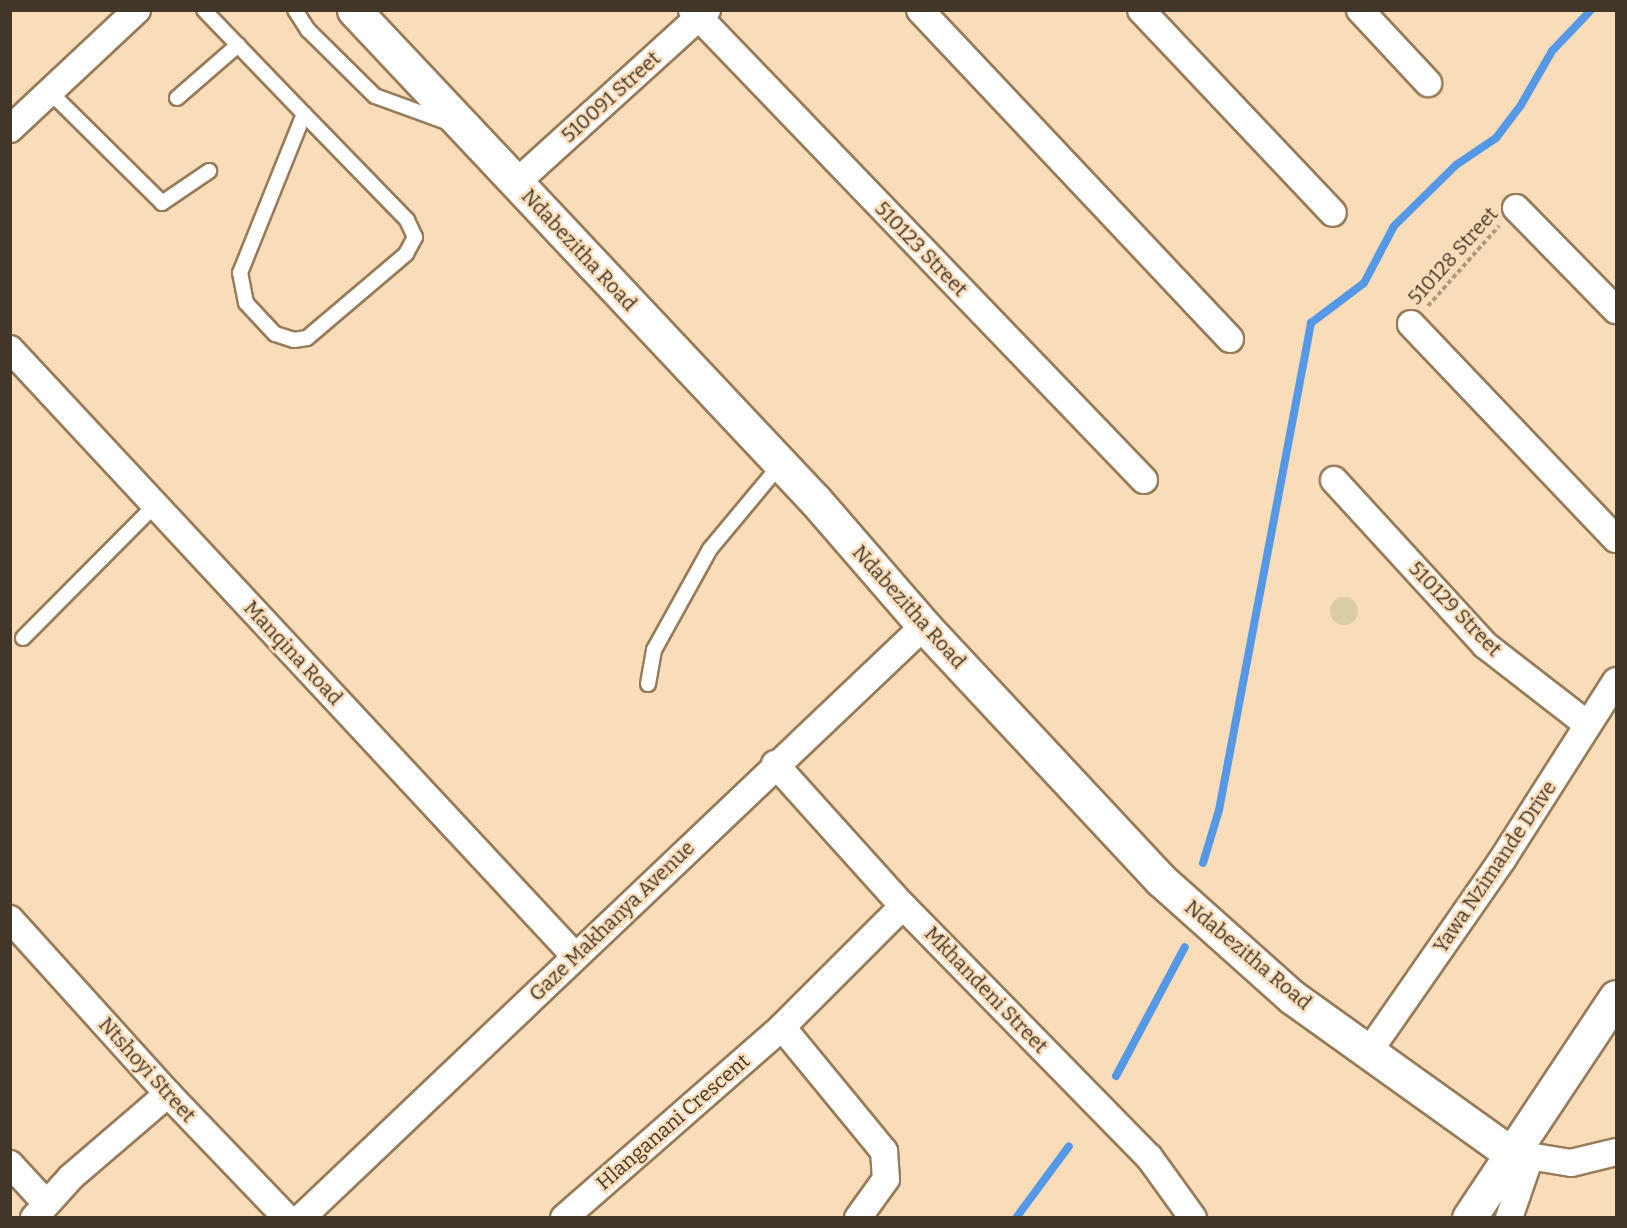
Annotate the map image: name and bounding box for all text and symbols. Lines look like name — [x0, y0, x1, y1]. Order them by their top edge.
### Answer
street label: 510091 Street — [557, 46, 665, 148]
street label: Ndabezitha Road — [516, 184, 642, 316]
street label: 510123 Street — [870, 197, 972, 301]
street label: 510128 Street — [1403, 202, 1503, 310]
street label: Ndabezitha Road — [847, 540, 971, 674]
street label: 510129 Street — [1404, 557, 1506, 661]
street label: Manqina Road — [239, 596, 347, 710]
street label: Yawa Nzimande Drive — [1429, 776, 1561, 958]
street label: Gaze Makhanya Avenue — [524, 836, 700, 1006]
street label: Ndabezitha Road — [1180, 895, 1316, 1015]
street label: Mkhandeni Street — [919, 922, 1053, 1058]
street label: Ntshoyi Street — [94, 1013, 200, 1127]
street label: Hlanganani Crescent — [592, 1049, 754, 1195]

